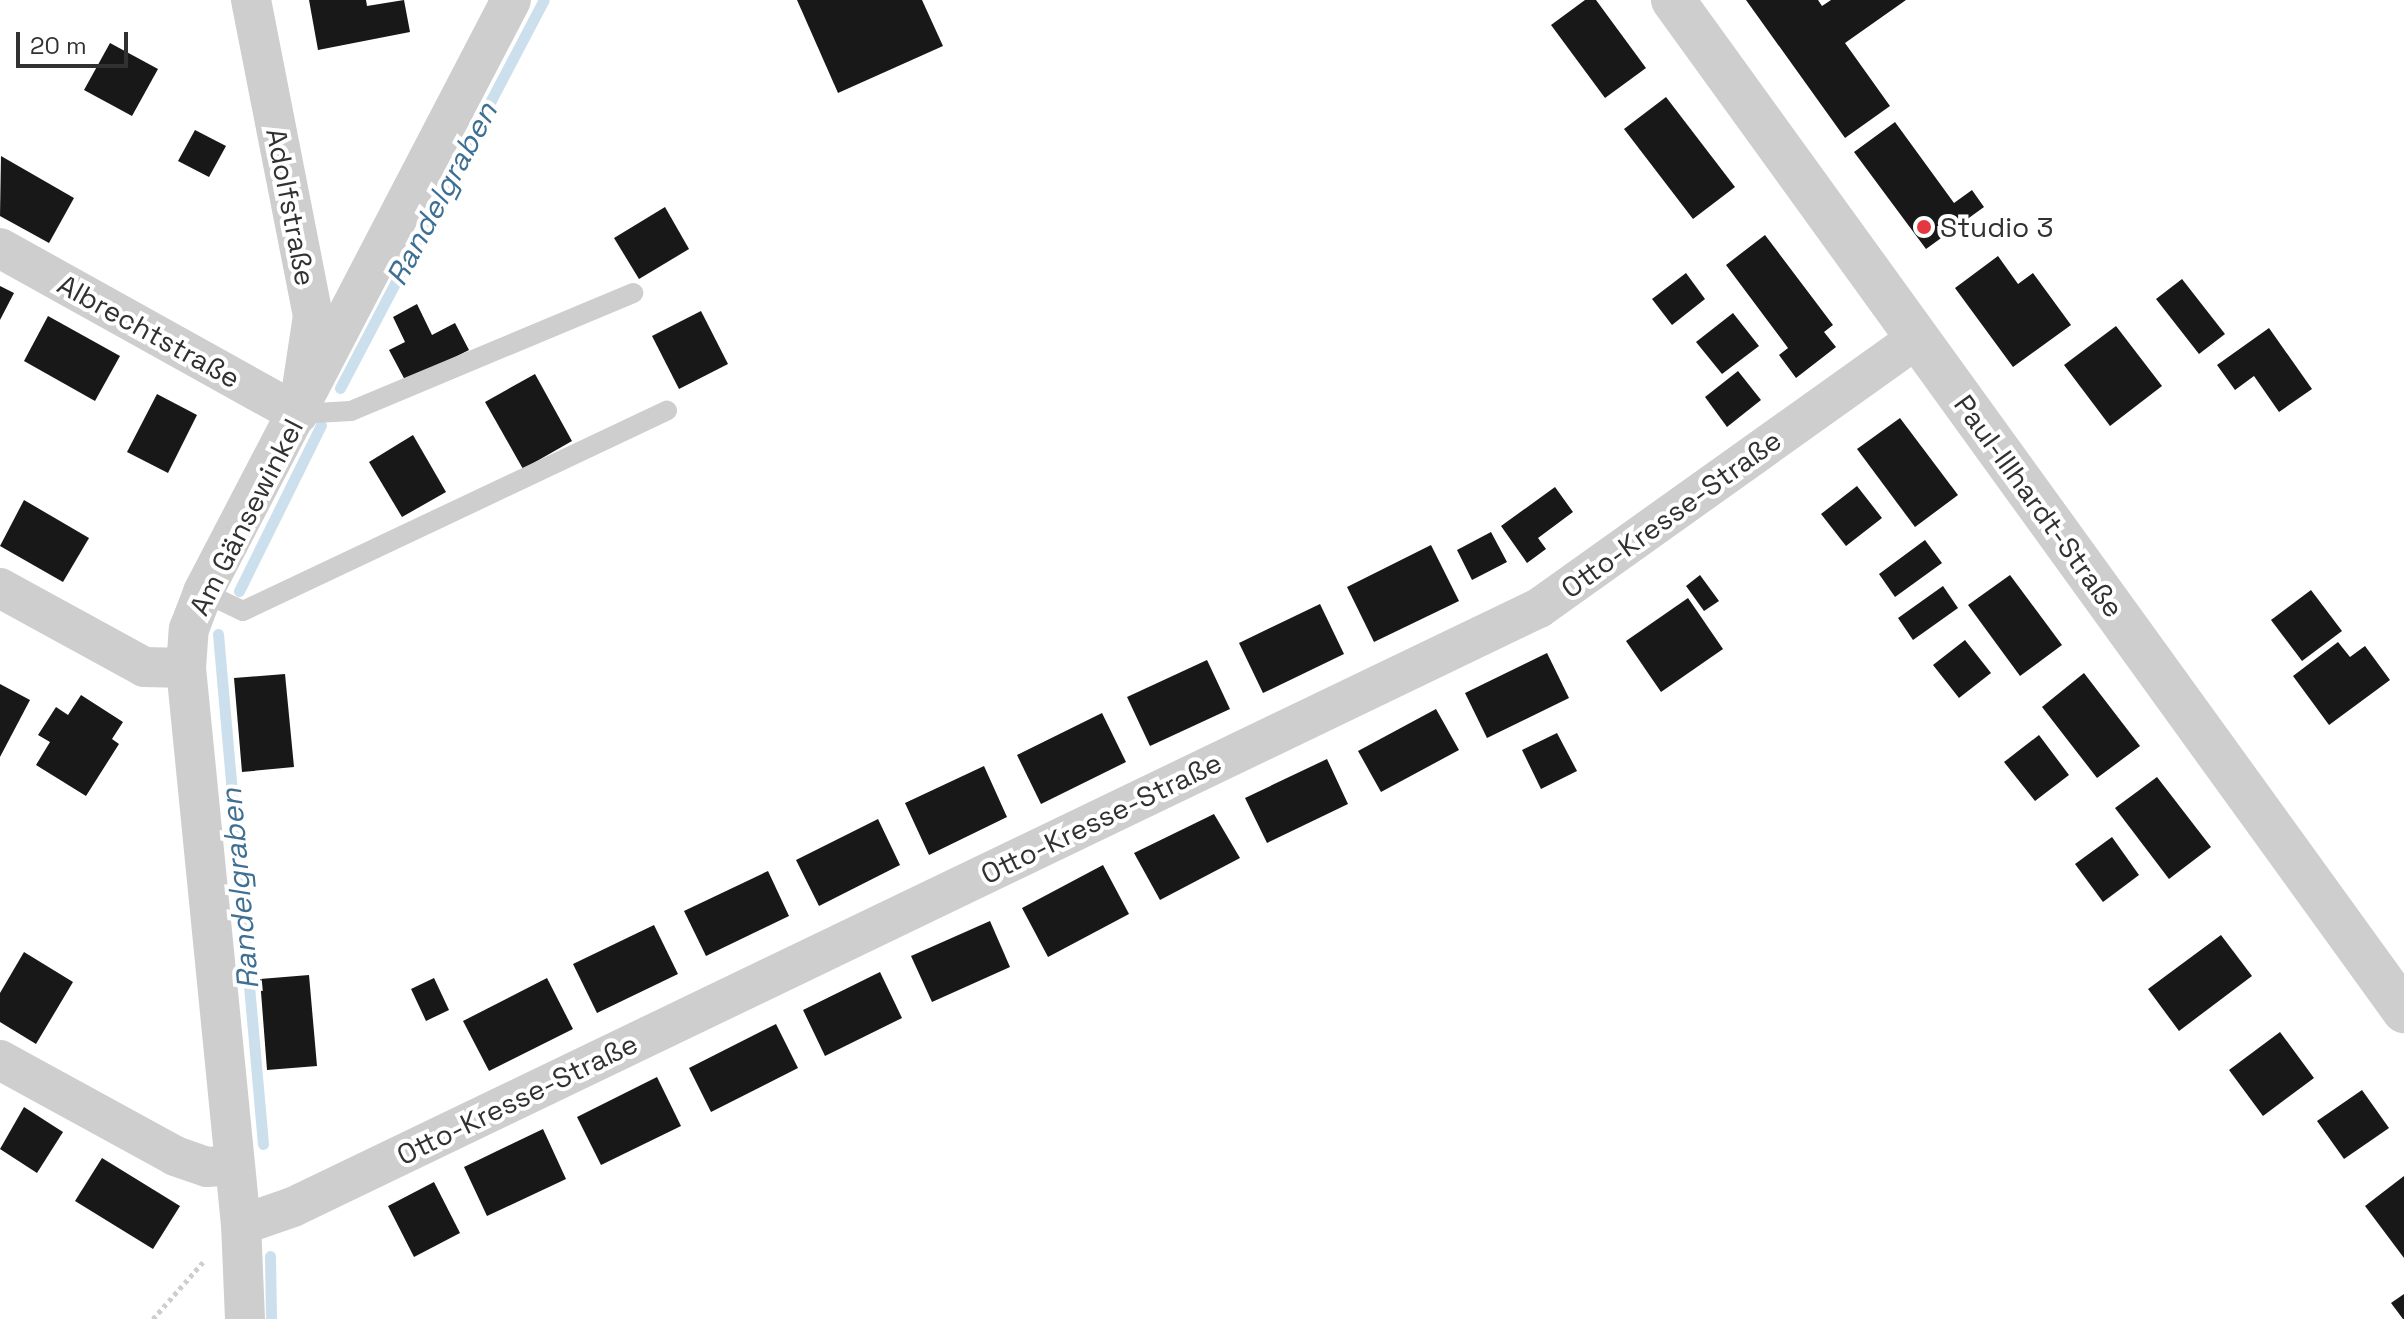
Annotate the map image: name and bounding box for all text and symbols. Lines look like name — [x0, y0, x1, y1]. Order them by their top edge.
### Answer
scale bar — [20, 16, 132, 66]
text: 20 m — [30, 30, 87, 61]
water label: Randelgraben — [379, 96, 505, 292]
street label: Adolfstraße — [259, 125, 323, 289]
place label: Studio 3 — [1940, 210, 2053, 244]
marker: Studio 3 — [1915, 218, 1933, 236]
street label: Albrechtstraße — [52, 267, 246, 395]
street label: Paul-Illhardt-Straße — [1947, 388, 2131, 624]
street label: Am Gänsewinkel — [182, 413, 310, 621]
street label: Otto-Kresse-Straße — [1554, 423, 1788, 605]
street label: Otto-Kresse-Straße — [975, 745, 1227, 891]
water label: Randelgraben — [213, 787, 267, 991]
street label: Otto-Kresse-Straße — [391, 1026, 643, 1172]

